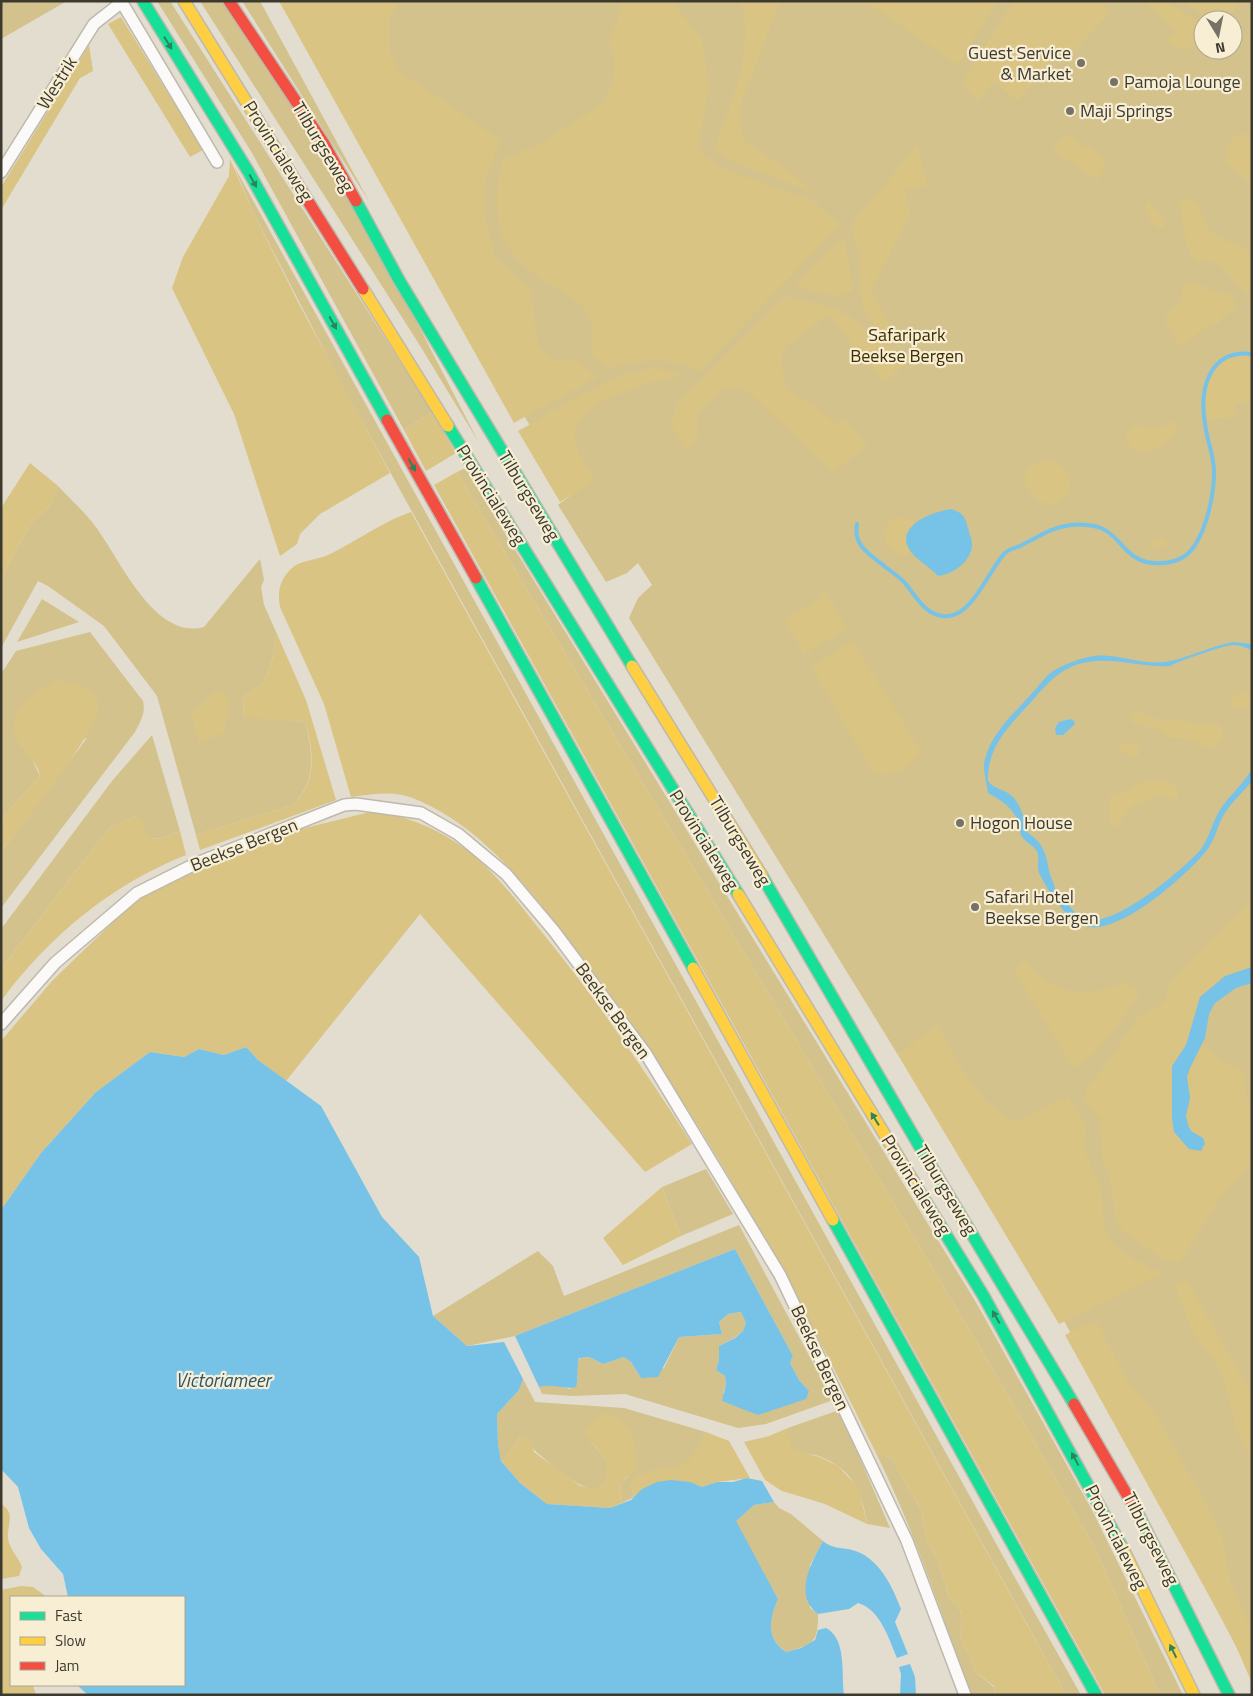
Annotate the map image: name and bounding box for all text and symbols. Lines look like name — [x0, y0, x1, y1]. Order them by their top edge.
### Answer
north arrow — [1193, 10, 1243, 60]
one-way arrow — [164, 36, 173, 49]
text: N — [1214, 37, 1227, 59]
place label: Guest Service & Market — [968, 39, 1072, 87]
street label: Westrik — [30, 51, 84, 115]
marker: Guest Service & Market — [1075, 57, 1087, 69]
place label: Pamoja Lounge — [1124, 68, 1241, 95]
marker: Pamoja Lounge — [1108, 76, 1120, 88]
street label: Provincialeweg — [237, 95, 320, 206]
street label: Tilburgseweg — [286, 96, 361, 197]
place label: Maji Springs — [1080, 97, 1173, 124]
marker: Maji Springs — [1064, 105, 1076, 117]
one-way arrow — [249, 175, 258, 188]
one-way arrow — [329, 316, 337, 330]
park label: Safaripark Beekse Bergen — [850, 321, 964, 369]
street label: Provincialeweg — [450, 439, 533, 550]
street label: Tilburgseweg — [492, 445, 567, 546]
one-way arrow — [408, 457, 416, 472]
street label: Provincialeweg — [663, 784, 746, 895]
street label: Tilburgseweg — [703, 790, 778, 891]
place label: Hogon House — [970, 809, 1073, 836]
street label: Beekse Bergen — [186, 811, 302, 878]
marker: Hogon House — [954, 817, 966, 829]
place label: Safari Hotel Beekse Bergen — [985, 883, 1099, 931]
marker: Safari Hotel Beekse Bergen — [969, 901, 981, 913]
street label: Beekse Bergen — [569, 957, 658, 1065]
one-way arrow — [870, 1112, 880, 1125]
street label: Provincialeweg — [875, 1129, 958, 1240]
street label: Tilburgseweg — [909, 1139, 984, 1240]
street label: Beekse Bergen — [784, 1301, 857, 1415]
one-way arrow — [992, 1310, 1000, 1325]
water label: Victoriameer — [175, 1365, 273, 1394]
one-way arrow — [1071, 1452, 1079, 1467]
street label: Provincialeweg — [1078, 1480, 1154, 1594]
street label: Tilburgseweg — [1116, 1488, 1186, 1590]
legend — [10, 1596, 185, 1686]
text: Fast — [55, 1604, 83, 1627]
text: Slow — [55, 1629, 86, 1652]
one-way arrow — [1169, 1643, 1177, 1658]
text: Jam — [55, 1654, 79, 1677]

